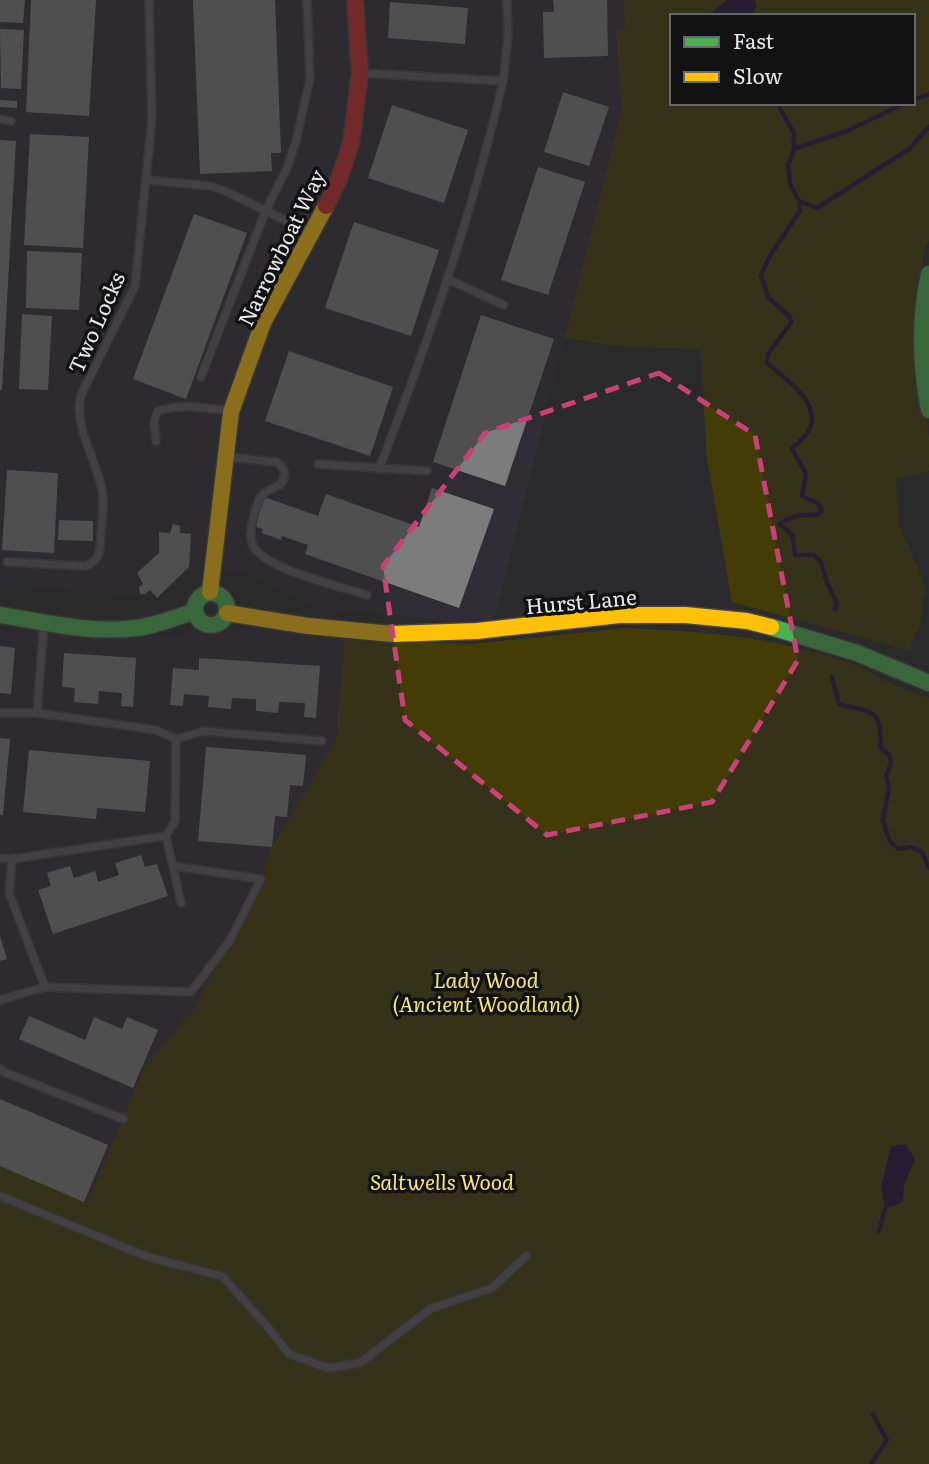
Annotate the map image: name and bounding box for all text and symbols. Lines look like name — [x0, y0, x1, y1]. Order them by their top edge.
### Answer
legend — [670, 14, 915, 105]
text: Fast — [733, 24, 774, 55]
text: Slow — [733, 59, 783, 90]
street label: Narrowboat Way — [229, 163, 332, 331]
street label: Two Locks — [59, 266, 131, 378]
street label: Hurst Lane — [524, 580, 638, 620]
park label: Lady Wood (Ancient Woodland) — [392, 963, 580, 1018]
park label: Saltwells Wood — [370, 1165, 514, 1196]

